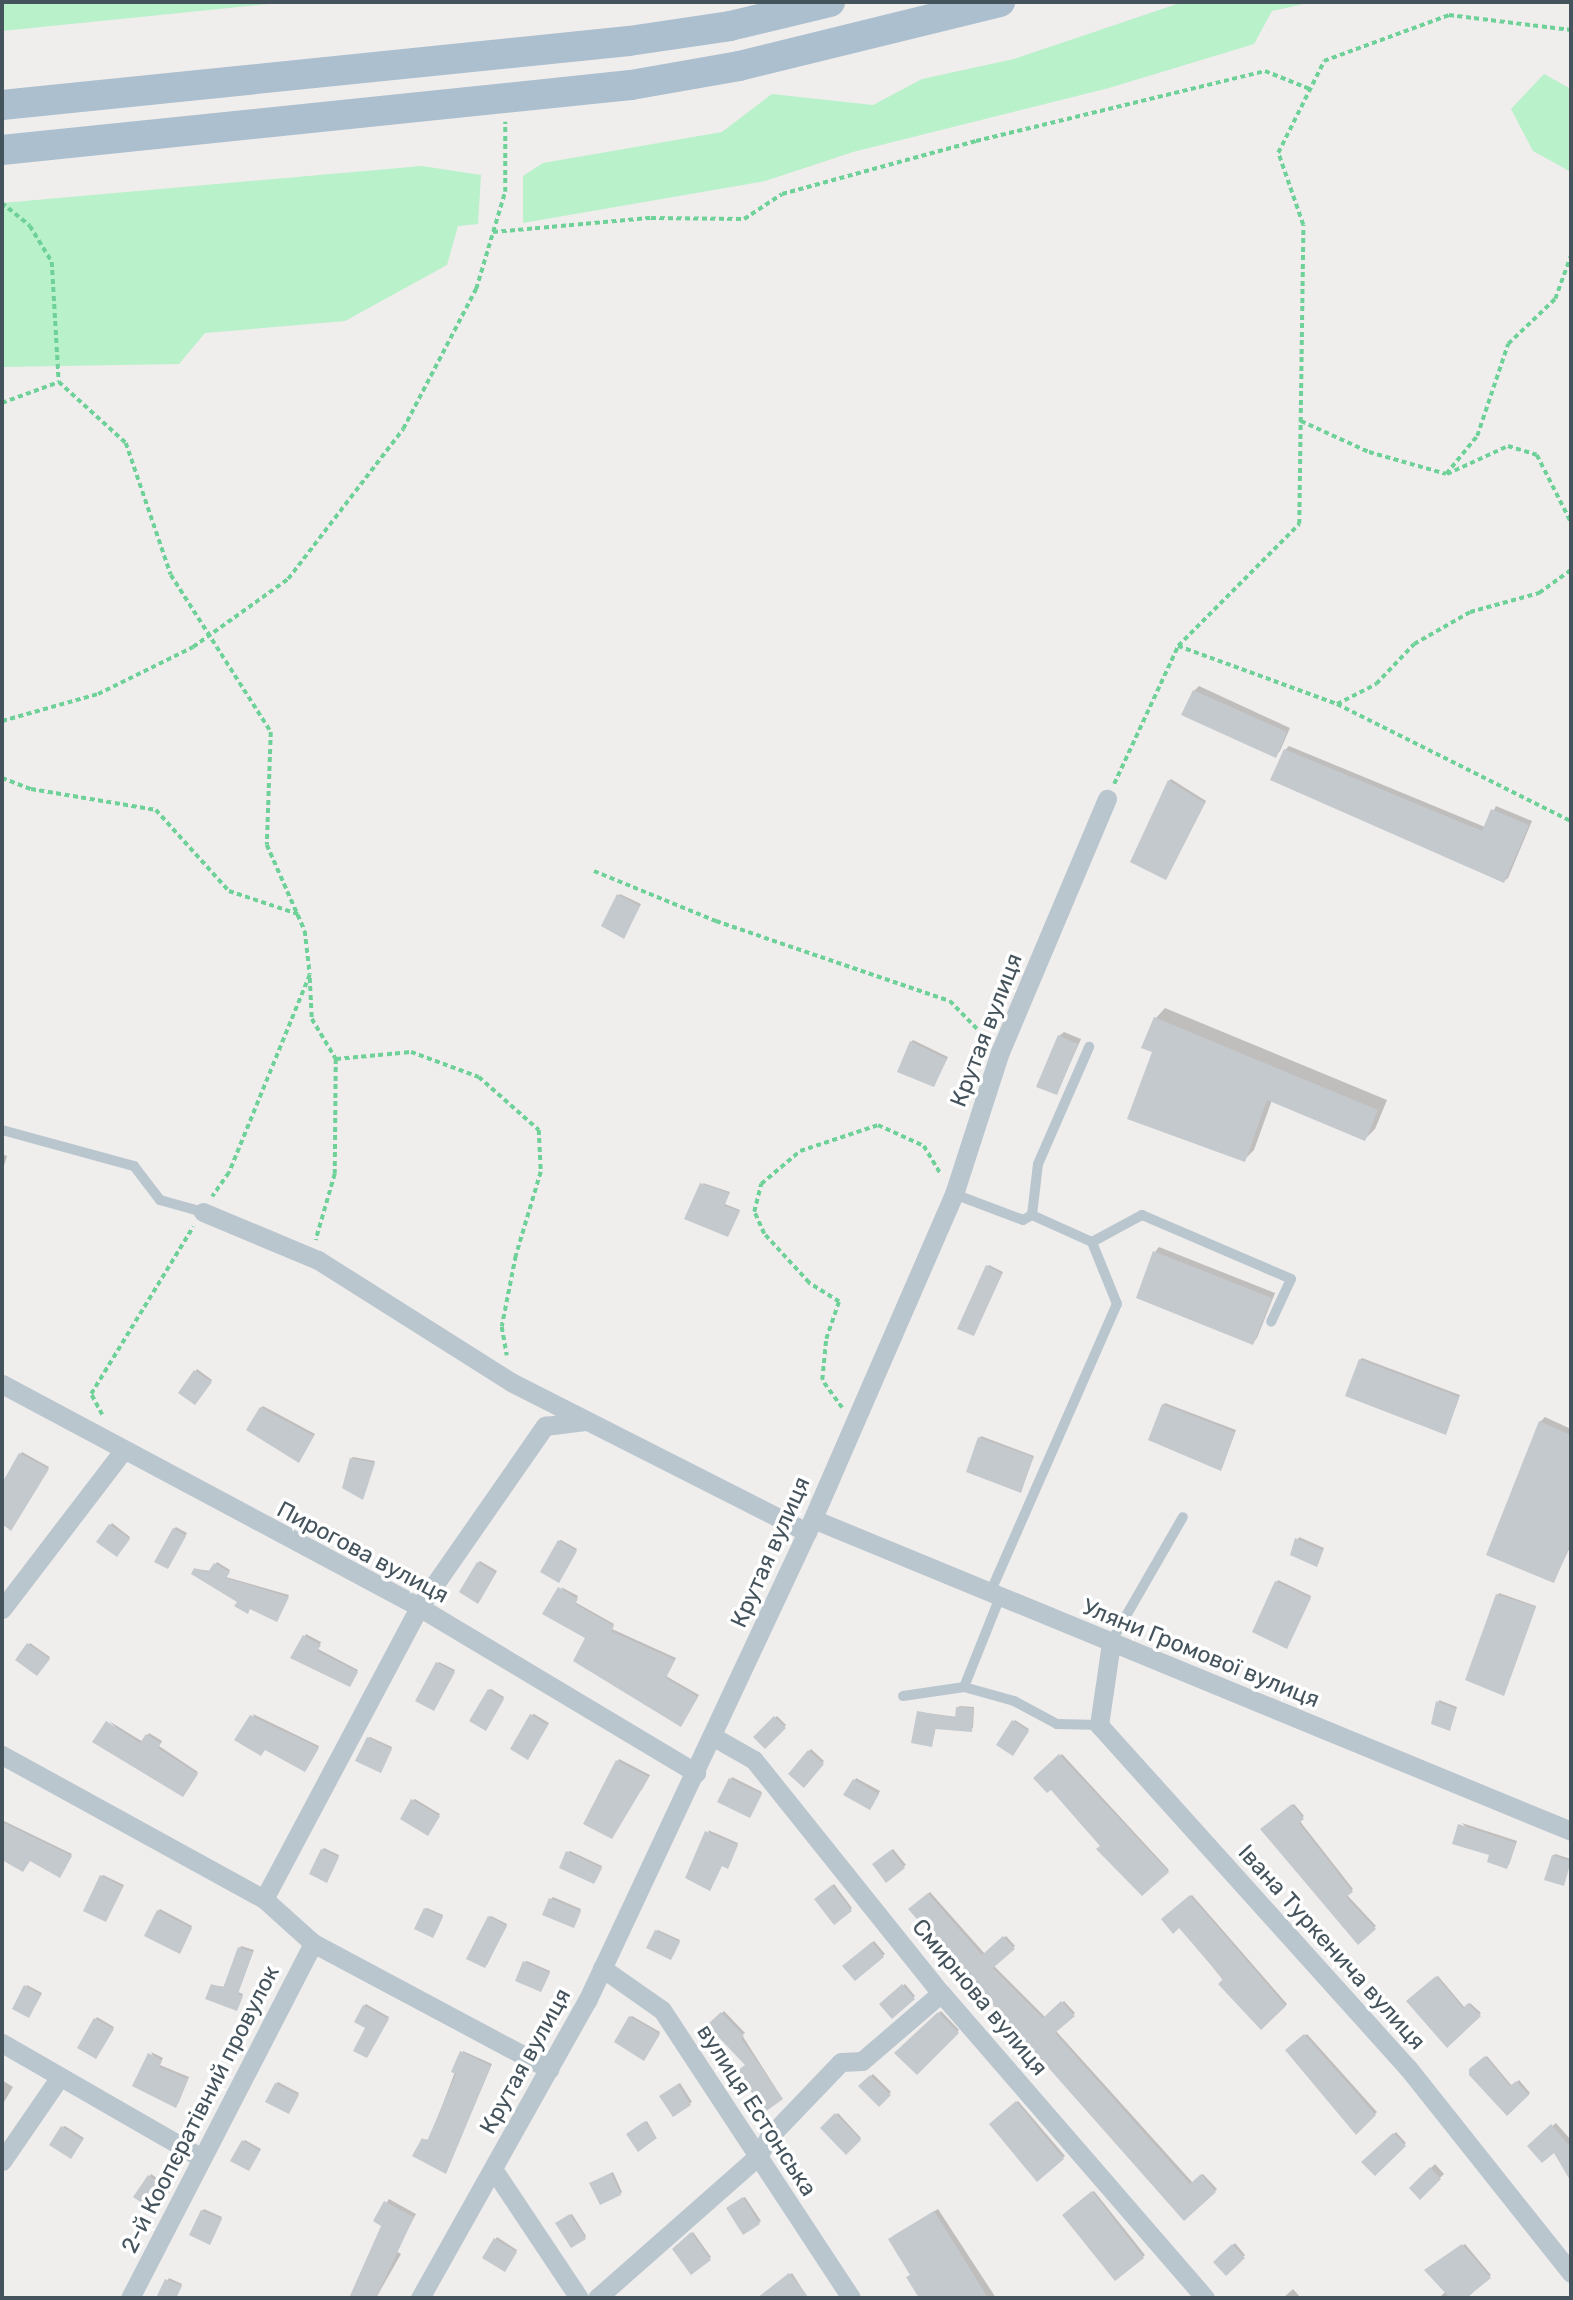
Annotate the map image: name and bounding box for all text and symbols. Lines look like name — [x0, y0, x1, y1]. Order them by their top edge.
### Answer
street label: Крутая вулиця — [944, 949, 1028, 1111]
street label: Крутая вулиця — [724, 1472, 816, 1632]
street label: Пирогова вулиця — [273, 1495, 453, 1609]
street label: Уляни Громової вулиця — [1078, 1593, 1324, 1713]
street label: Івана Туркенича вулиця — [1233, 1839, 1431, 2055]
street label: Смирнова вулиця — [906, 1913, 1054, 2081]
street label: 2-й Коопєратівний провулок — [115, 1961, 285, 2257]
street label: Крутая вулиця — [474, 1983, 576, 2139]
street label: вулиця Естонська — [691, 2019, 823, 2201]

